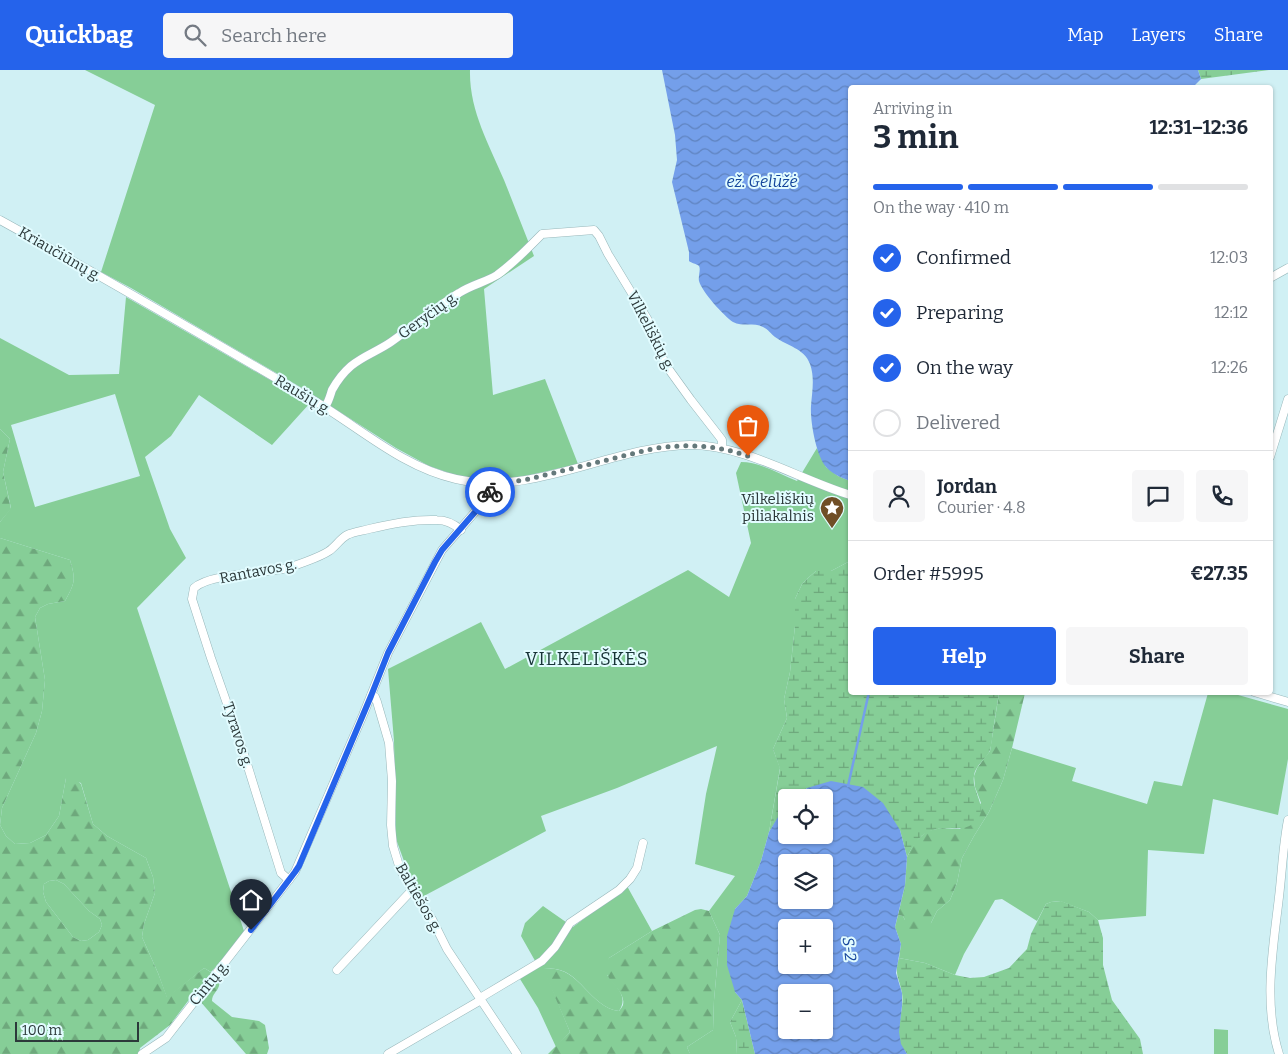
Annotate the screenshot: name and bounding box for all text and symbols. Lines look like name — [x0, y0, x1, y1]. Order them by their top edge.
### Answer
search box — [163, 13, 513, 58]
text: Quickbag — [25, 21, 133, 49]
icon: search — [181, 21, 209, 49]
text: Search here — [221, 24, 327, 47]
text: Map — [1067, 24, 1103, 46]
text: Layers — [1131, 24, 1186, 46]
text: Share — [1214, 24, 1263, 46]
text: Arriving in — [873, 99, 952, 118]
text: 12:31–12:36 — [1149, 116, 1248, 139]
text: 3 min — [873, 118, 959, 156]
water label: ež. Gelūžė — [727, 172, 797, 191]
text: On the way · 410 m — [873, 198, 1009, 217]
street label: Kriaučiūnų g. — [15, 223, 105, 285]
icon: check — [873, 244, 901, 272]
text: Confirmed — [916, 246, 1011, 269]
text: 12:03 — [1210, 248, 1248, 267]
street label: Geryčių g. — [395, 287, 461, 343]
street label: Vilkeliškių g. — [623, 288, 679, 374]
icon: check — [873, 299, 901, 327]
text: Preparing — [916, 301, 1004, 324]
text: 12:12 — [1214, 303, 1248, 322]
icon: check — [873, 354, 901, 382]
text: On the way — [916, 356, 1013, 379]
text: 12:26 — [1211, 358, 1248, 377]
street label: Raušių g. — [271, 371, 335, 419]
pin — [727, 405, 769, 456]
text: Delivered — [916, 411, 1000, 434]
icon: bag — [734, 412, 762, 440]
courier — [465, 467, 515, 517]
button: person — [873, 470, 925, 522]
button: chat — [1132, 470, 1184, 522]
button: phone — [1196, 470, 1248, 522]
text: Jordan — [937, 475, 997, 498]
icon: bike — [476, 478, 504, 506]
place label: Vilkeliškių piliakalnis — [741, 490, 814, 525]
place icon: Vilkeliškių piliakalnis — [819, 495, 845, 529]
text: Courier · 4.8 — [937, 498, 1026, 517]
street label: Rantavos g. — [218, 555, 298, 587]
text: Order #5995 — [873, 562, 984, 585]
text: €27.35 — [1190, 562, 1248, 585]
button: Help — [873, 627, 1056, 685]
button: Share — [1066, 627, 1248, 685]
district label: VILKELIŠKĖS — [525, 648, 649, 670]
street label: Tyravos g. — [219, 700, 257, 770]
map controls — [778, 789, 833, 1039]
button: locate — [778, 789, 833, 844]
button: layers — [778, 854, 833, 909]
street label: Baltiešos g. — [392, 860, 446, 936]
pin — [230, 879, 272, 930]
icon: home — [237, 886, 265, 914]
button: + — [778, 919, 833, 974]
water label: S-2 — [839, 936, 860, 963]
street label: Cintų g. — [185, 957, 233, 1009]
button: − — [778, 984, 833, 1039]
scale bar — [15, 1019, 139, 1042]
text: 100 m — [22, 1022, 62, 1039]

